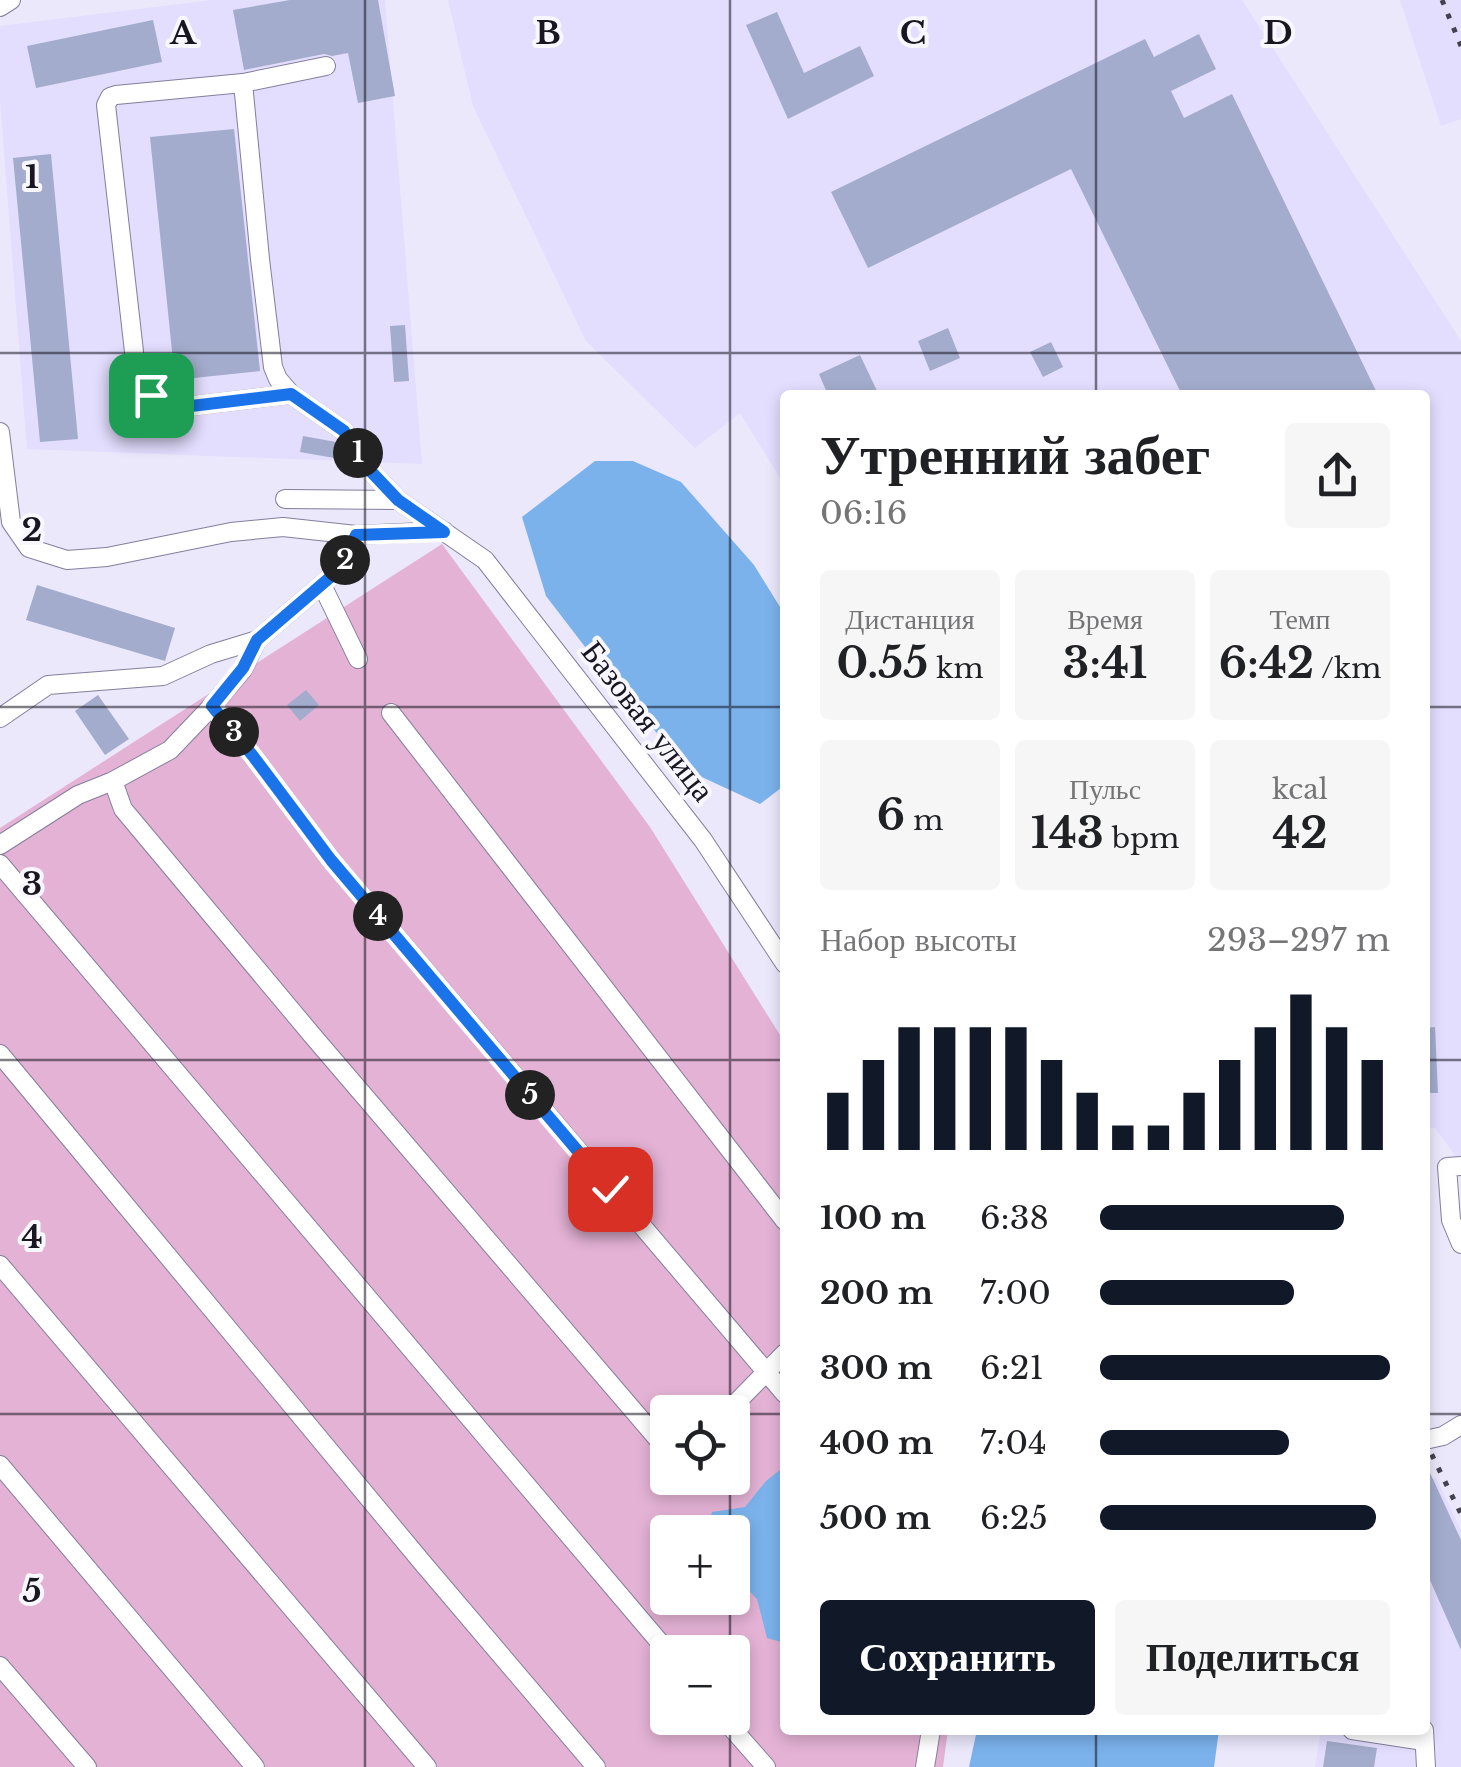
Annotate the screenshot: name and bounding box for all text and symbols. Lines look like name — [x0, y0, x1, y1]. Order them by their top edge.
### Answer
text: A — [169, 13, 197, 53]
text: B — [535, 13, 561, 53]
text: C — [900, 13, 926, 53]
text: D — [1263, 13, 1293, 53]
text: 1 — [25, 157, 39, 197]
pin — [109, 353, 194, 438]
icon: arrive — [124, 368, 179, 423]
text: Утренний забег — [820, 421, 1210, 489]
button: share — [1285, 423, 1390, 528]
pin: 1 — [333, 428, 383, 478]
text: 1 — [352, 435, 364, 470]
text: 06:16 — [820, 493, 907, 533]
text: 2 — [22, 510, 42, 550]
pin: 2 — [320, 535, 370, 585]
text: 2 — [336, 542, 354, 577]
text: Дистанция — [845, 602, 975, 637]
text: Время — [1067, 602, 1143, 637]
text: Темп — [1269, 602, 1331, 637]
street label: Базовая улица — [573, 633, 723, 809]
text: 0.55 — [836, 637, 928, 689]
text: 3:41 — [1063, 637, 1147, 689]
text: 6:42 — [1219, 637, 1314, 689]
text: km — [928, 651, 984, 686]
text: /km — [1314, 651, 1381, 686]
pin: 3 — [209, 707, 259, 757]
text: 3 — [225, 714, 243, 749]
text: Пульс — [1069, 772, 1141, 807]
text: kcal — [1272, 772, 1328, 807]
text: 6 — [877, 789, 905, 841]
text: m — [905, 803, 943, 838]
text: 143 — [1031, 807, 1104, 859]
text: 42 — [1272, 807, 1328, 859]
text: bpm — [1104, 821, 1179, 856]
text: 3 — [22, 864, 42, 904]
pin: 4 — [353, 891, 403, 941]
text: 4 — [369, 898, 387, 933]
text: Набор высоты — [820, 920, 1017, 960]
text: 293–297 m — [1207, 920, 1390, 960]
pin: 5 — [505, 1070, 555, 1120]
text: 5 — [522, 1077, 538, 1112]
pin — [568, 1147, 653, 1232]
icon: check — [583, 1162, 638, 1217]
text: 100 m — [820, 1198, 926, 1238]
text: 6:38 — [980, 1198, 1049, 1238]
text: 4 — [21, 1217, 43, 1257]
text: 200 m — [820, 1273, 933, 1313]
text: 7:00 — [980, 1273, 1051, 1313]
text: 300 m — [820, 1348, 933, 1388]
text: 6:21 — [980, 1348, 1044, 1388]
map controls — [650, 1395, 750, 1735]
button: locate — [650, 1395, 750, 1495]
text: 400 m — [820, 1423, 933, 1463]
text: 7:04 — [980, 1423, 1047, 1463]
text: 500 m — [820, 1498, 931, 1538]
text: 6:25 — [980, 1498, 1048, 1538]
button: + — [650, 1515, 750, 1615]
text: 5 — [22, 1571, 42, 1611]
button: Сохранить — [820, 1600, 1095, 1715]
button: Поделиться — [1115, 1600, 1390, 1715]
button: − — [650, 1635, 750, 1735]

